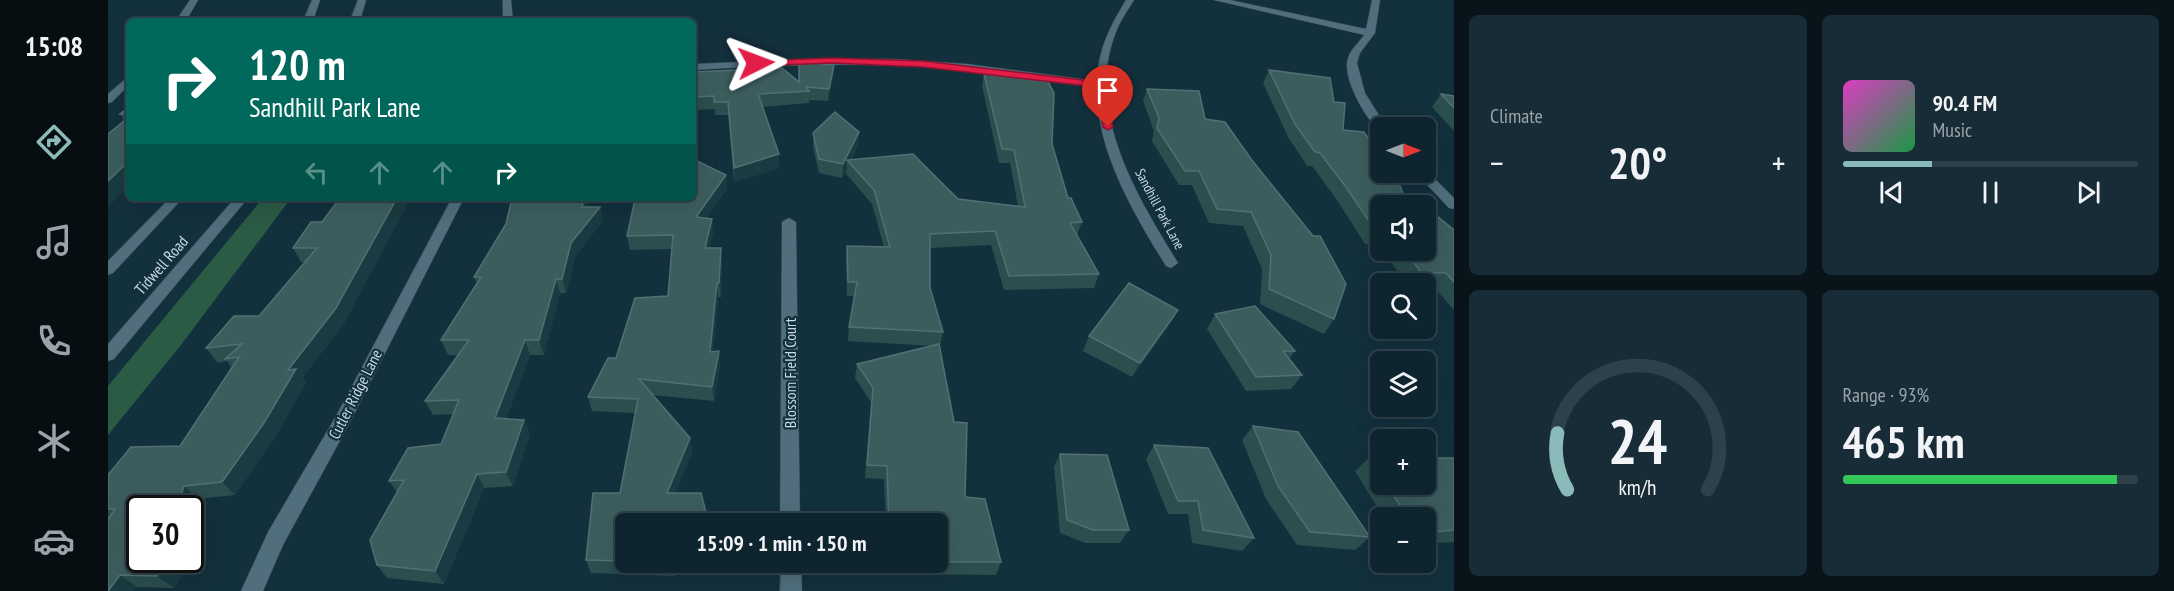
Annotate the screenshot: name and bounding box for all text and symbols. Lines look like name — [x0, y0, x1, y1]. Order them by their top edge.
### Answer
text: 15:08 — [25, 29, 83, 63]
position arrow — [724, 31, 788, 95]
text: 120 m — [249, 37, 346, 92]
icon: right — [150, 42, 228, 120]
pin — [1082, 65, 1133, 127]
icon: arrive — [1091, 74, 1124, 107]
text: 90.4 FM — [1933, 89, 1997, 117]
text: Sandhill Park Lane — [249, 90, 421, 124]
text: Climate — [1490, 103, 1543, 129]
north arrow — [1370, 117, 1436, 183]
map controls — [1370, 117, 1436, 573]
text: Music — [1933, 117, 1972, 143]
icon: directions — [33, 121, 75, 163]
text: 20° — [1608, 133, 1667, 191]
text: − — [1490, 141, 1504, 184]
text: + — [1772, 141, 1786, 184]
icon: left — [300, 156, 333, 189]
icon: ahead — [363, 156, 396, 189]
icon: ahead — [426, 156, 459, 189]
icon: right — [489, 156, 522, 189]
street label: Sandhill Park Lane — [1131, 165, 1189, 253]
icon: previous — [1875, 176, 1908, 209]
icon: pause — [1974, 176, 2007, 209]
icon: next — [2072, 176, 2105, 209]
button: sound — [1370, 195, 1436, 261]
icon: music — [33, 221, 75, 263]
street label: Tidwell Road — [130, 231, 192, 299]
button: search — [1370, 273, 1436, 339]
street label: Blossom Field Court — [780, 317, 800, 428]
icon: phone — [33, 320, 75, 362]
street label: Cutler Ridge Lane — [324, 346, 386, 442]
button: layers — [1370, 351, 1436, 417]
text: Range · 93% — [1843, 382, 1929, 408]
text: 24 — [1608, 400, 1668, 481]
text: 465 km — [1843, 412, 1965, 470]
icon: climate — [33, 420, 75, 462]
button: + — [1370, 429, 1436, 495]
text: km/h — [1619, 473, 1657, 501]
speed limit sign: 30 — [126, 495, 204, 573]
button: − — [1370, 507, 1436, 573]
icon: car — [33, 520, 75, 562]
text: 15:09 · 1 min · 150 m — [696, 529, 867, 557]

